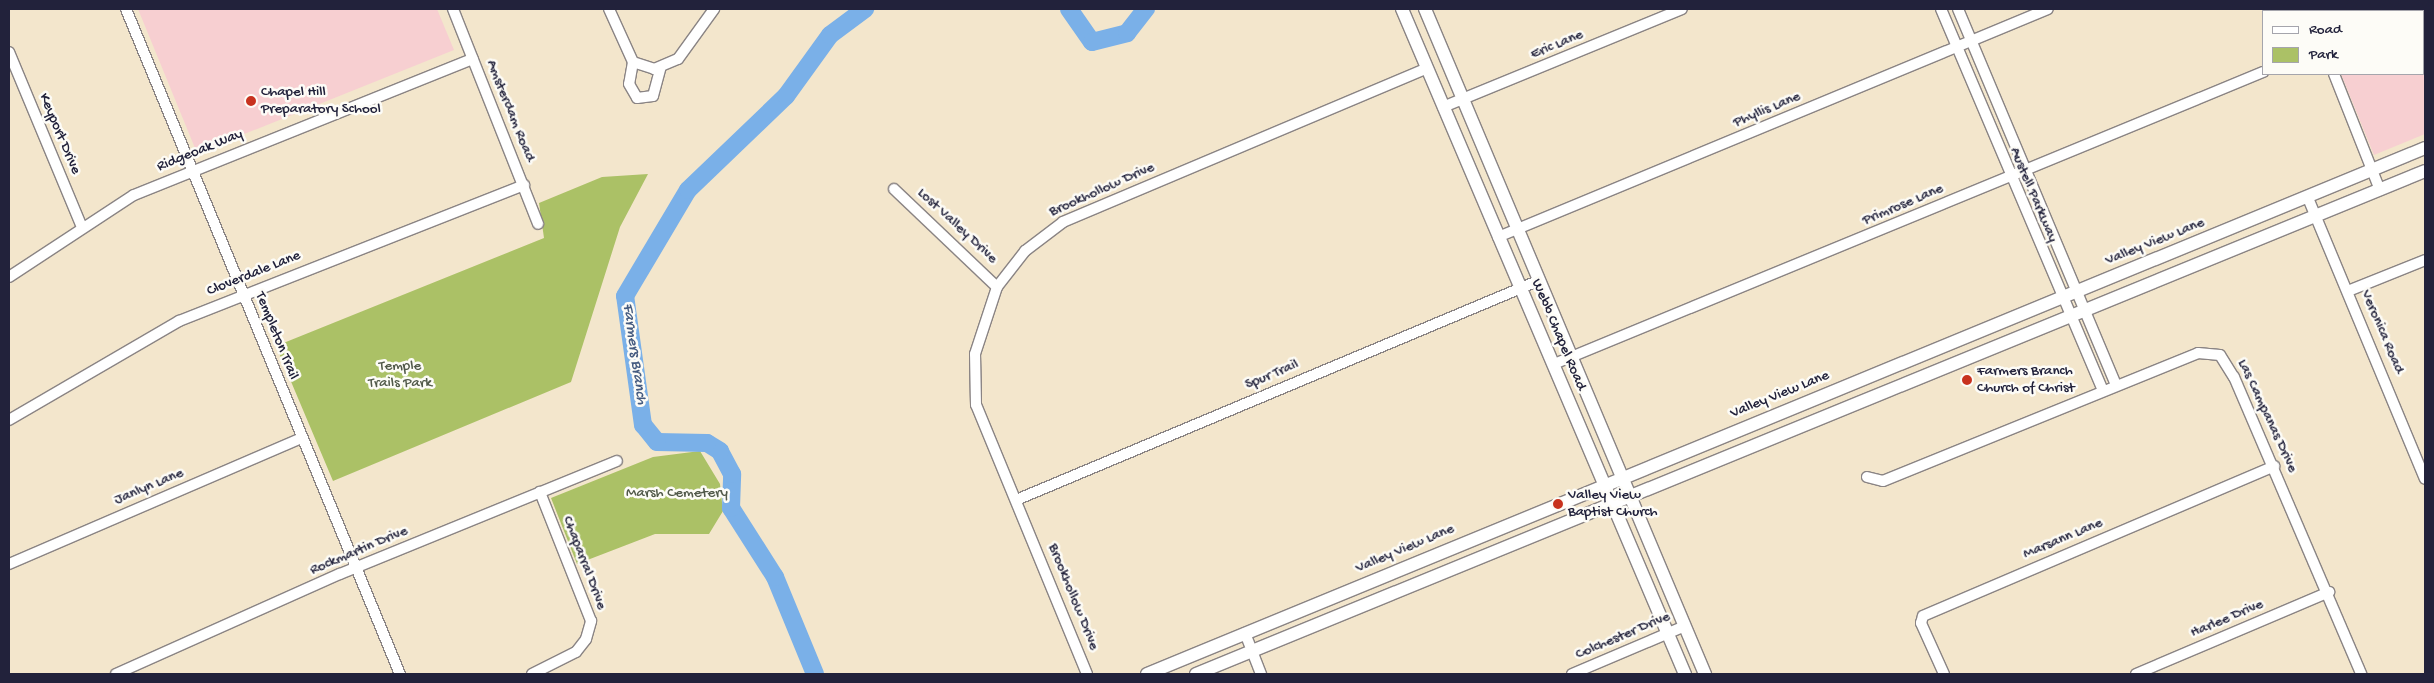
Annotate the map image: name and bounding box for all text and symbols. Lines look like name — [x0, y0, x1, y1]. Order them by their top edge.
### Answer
legend — [2262, 10, 2424, 75]
text: Road — [2309, 21, 2342, 39]
street label: Eric Lane — [1528, 26, 1586, 64]
text: Park — [2309, 46, 2338, 64]
street label: Amsterdam Road — [481, 57, 539, 165]
place label: Chapel Hill Preparatory School — [261, 83, 381, 118]
street label: Phyllis Lane — [1731, 88, 1803, 132]
street label: Keyport Drive — [34, 91, 84, 177]
marker: Chapel Hill Preparatory School — [245, 95, 257, 107]
street label: Ridgeoak Way — [154, 126, 246, 176]
street label: Austell Parkway — [2005, 145, 2061, 245]
street label: Brookhollow Drive — [1047, 159, 1157, 221]
street label: Primrose Lane — [1860, 180, 1946, 230]
street label: Lost Valley Drive — [913, 184, 1001, 268]
street label: Valley View Lane — [2103, 214, 2207, 270]
street label: Cloverdale Lane — [205, 247, 303, 301]
street label: Webb Chapel Road — [1526, 277, 1590, 393]
street label: Veronica Road — [2356, 287, 2408, 377]
street label: Templeton Trail — [250, 289, 302, 383]
water label: Farmers Branch — [616, 302, 650, 406]
street label: Spur Trail — [1243, 356, 1301, 394]
street label: Las Campanas Drive — [2233, 356, 2301, 476]
park label: Temple Trails Park — [368, 357, 432, 392]
place label: Farmers Branch Church of Christ — [1977, 362, 2075, 397]
street label: Valley View Lane — [1728, 367, 1832, 423]
marker: Farmers Branch Church of Christ — [1961, 374, 1973, 386]
street label: Janlyn Lane — [112, 464, 186, 510]
park label: Marsh Cemetery — [626, 485, 728, 503]
place label: Valley View Baptist Church — [1568, 486, 1658, 521]
marker: Valley View Baptist Church — [1552, 498, 1564, 510]
street label: Chaparral Drive — [558, 514, 610, 612]
street label: Marsann Lane — [2021, 514, 2105, 564]
street label: Valley View Lane — [1353, 520, 1457, 578]
street label: Rockmartin Drive — [307, 522, 411, 580]
street label: Brookhollow Drive — [1043, 541, 1103, 653]
street label: Harlee Drive — [2188, 596, 2266, 642]
street label: Colchester Drive — [1573, 608, 1673, 664]

